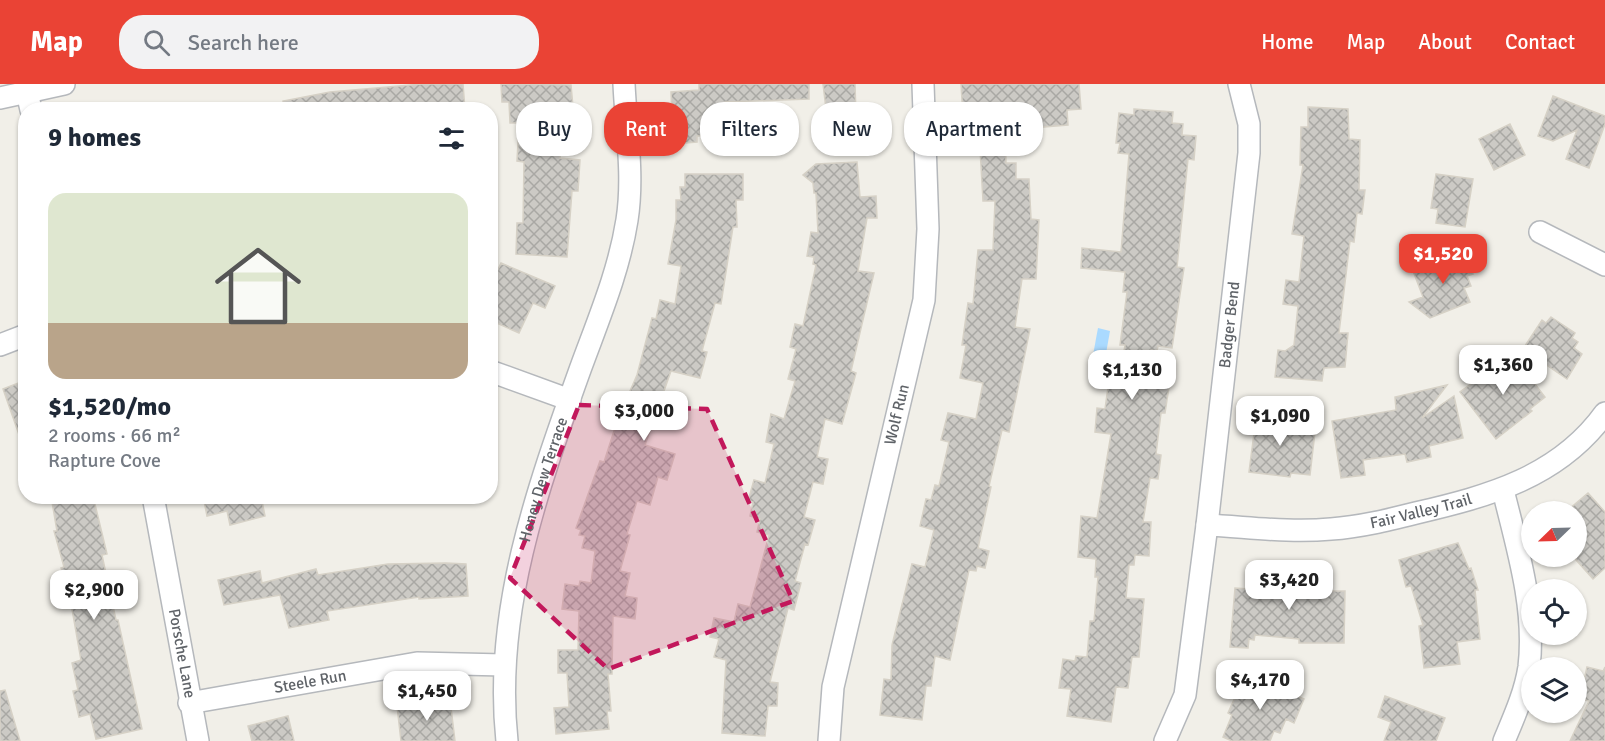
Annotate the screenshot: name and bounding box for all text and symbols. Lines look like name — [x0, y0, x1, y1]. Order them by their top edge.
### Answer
search box — [119, 15, 539, 69]
text: Map — [30, 25, 83, 59]
icon: search — [140, 26, 173, 59]
text: Search here — [188, 29, 299, 56]
text: Home — [1261, 29, 1314, 55]
text: Map — [1347, 29, 1385, 55]
text: About — [1418, 29, 1472, 55]
text: Contact — [1505, 29, 1575, 55]
chip: Buy — [516, 102, 592, 156]
chip: Rent — [604, 102, 688, 156]
chip: Filters — [700, 102, 799, 156]
chip: New — [811, 102, 892, 156]
chip: Apartment — [904, 102, 1043, 156]
text: 9 homes — [48, 122, 141, 154]
icon: filters — [435, 122, 468, 155]
icon: home — [204, 232, 312, 340]
pin: $1,520 — [1394, 234, 1492, 285]
text: $1,520 — [1413, 241, 1473, 266]
street label: Badger Bend — [1215, 280, 1244, 369]
pin: $1,360 — [1454, 345, 1552, 396]
pin: $1,130 — [1083, 350, 1181, 401]
text: $1,360 — [1473, 352, 1533, 377]
text: $1,130 — [1102, 357, 1162, 382]
street label: Wolf Run — [880, 382, 914, 447]
text: $1,520/mo — [48, 391, 171, 423]
pin: $3,000 — [595, 391, 693, 442]
pin: $1,090 — [1231, 396, 1329, 447]
text: $3,000 — [614, 398, 674, 423]
text: $1,090 — [1250, 403, 1310, 428]
street label: Honey Dew Terrace — [515, 414, 572, 544]
text: 2 rooms · 66 m² — [48, 423, 181, 448]
text: Rapture Cove — [48, 448, 161, 473]
street label: Fair Valley Trail — [1368, 489, 1475, 533]
north arrow — [1521, 501, 1587, 567]
map controls — [1521, 501, 1587, 723]
pin: $3,420 — [1240, 560, 1338, 611]
text: $3,420 — [1259, 567, 1319, 592]
pin: $2,900 — [45, 570, 143, 621]
text: $2,900 — [64, 577, 124, 602]
button: locate — [1521, 579, 1587, 645]
street label: Porsche Lane — [164, 607, 200, 700]
button: layers — [1521, 657, 1587, 723]
pin: $4,170 — [1211, 660, 1309, 711]
street label: Steele Run — [272, 666, 348, 698]
text: $4,170 — [1230, 667, 1290, 692]
pin: $1,450 — [378, 671, 476, 722]
text: $1,450 — [397, 678, 457, 703]

